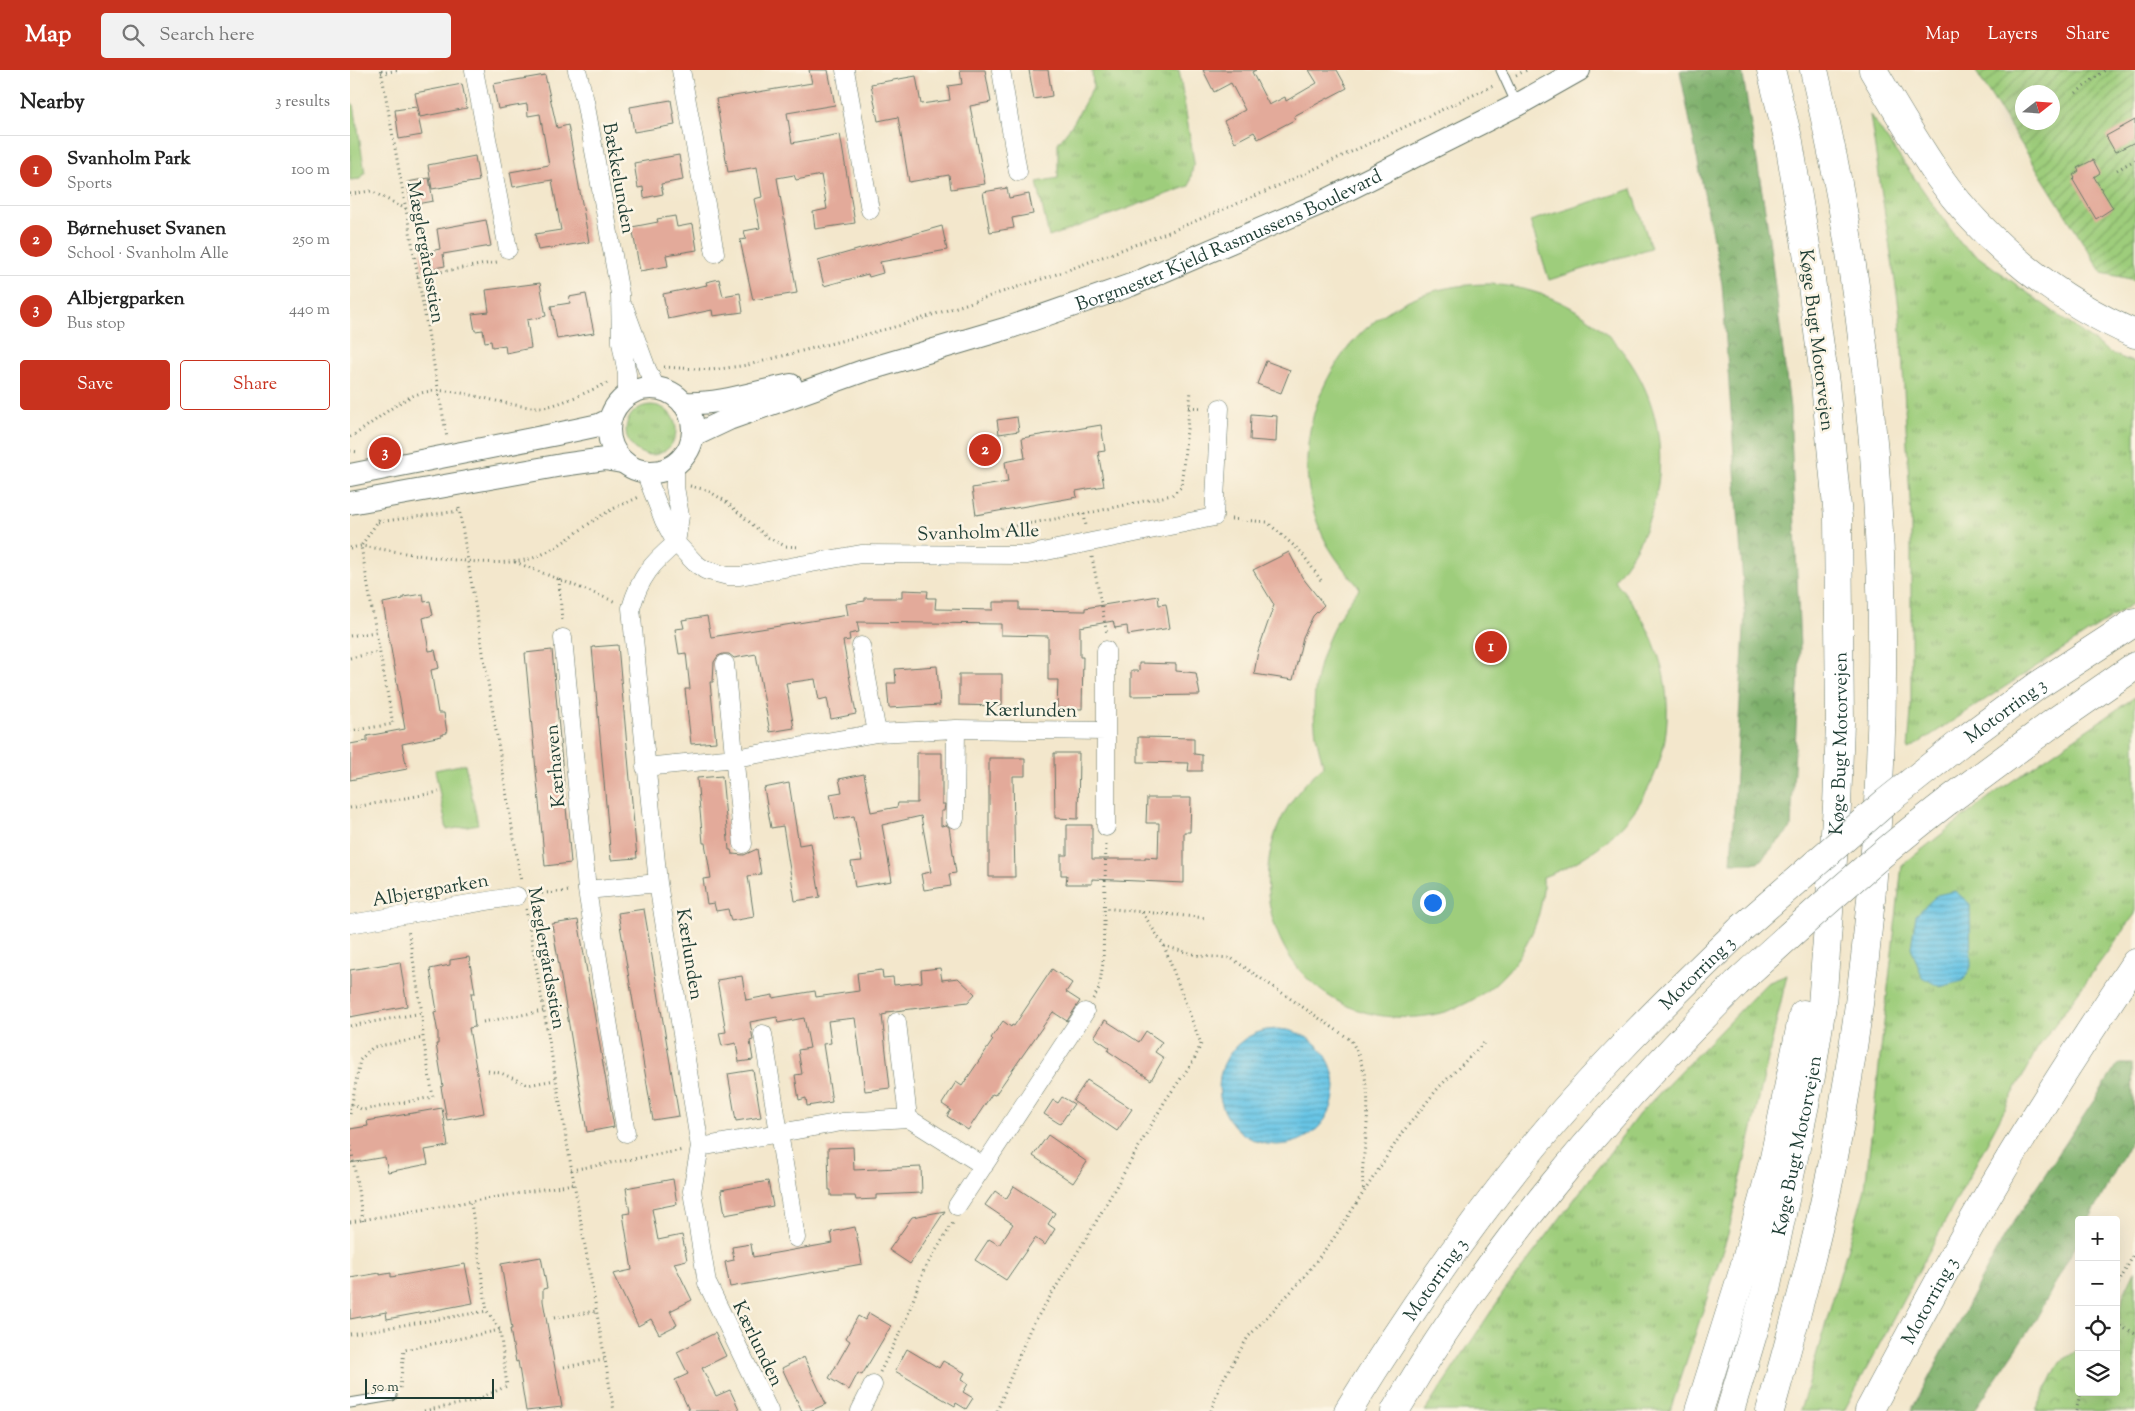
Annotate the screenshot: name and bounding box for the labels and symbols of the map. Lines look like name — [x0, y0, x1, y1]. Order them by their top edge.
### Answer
north arrow — [2015, 85, 2060, 130]
street label: Bækkelunden — [594, 121, 641, 236]
street label: Borgmester Kjeld Rasmussens Boulevard — [1072, 164, 1387, 319]
street label: Mæglergårdsstien — [399, 179, 450, 326]
street label: Køge Bugt Motorvejen — [1791, 248, 1840, 433]
pin: 2 — [969, 431, 1001, 469]
pin: 3 — [369, 434, 401, 472]
street label: Svanholm Alle — [917, 518, 1040, 549]
pin: 1 — [1475, 628, 1507, 666]
street label: Køge Bugt Motorvejen — [1824, 652, 1856, 836]
street label: Motorring 3 — [1960, 672, 2053, 751]
street label: Kærlunden — [985, 697, 1077, 726]
street label: Kærhaven — [539, 723, 574, 809]
street label: Albjergparken — [370, 868, 491, 915]
street label: Mæglergårdsstien — [520, 885, 571, 1032]
your location — [1420, 890, 1446, 916]
street label: Kærlunden — [668, 907, 709, 1002]
street label: Motorring 3 — [1654, 931, 1742, 1017]
street label: Køge Bugt Motorvejen — [1767, 1054, 1830, 1238]
street label: Motorring 3 — [1398, 1233, 1475, 1327]
street label: Motorring 3 — [1896, 1253, 1966, 1350]
street label: Kærlunden — [724, 1297, 789, 1391]
scale bar — [365, 1376, 494, 1399]

